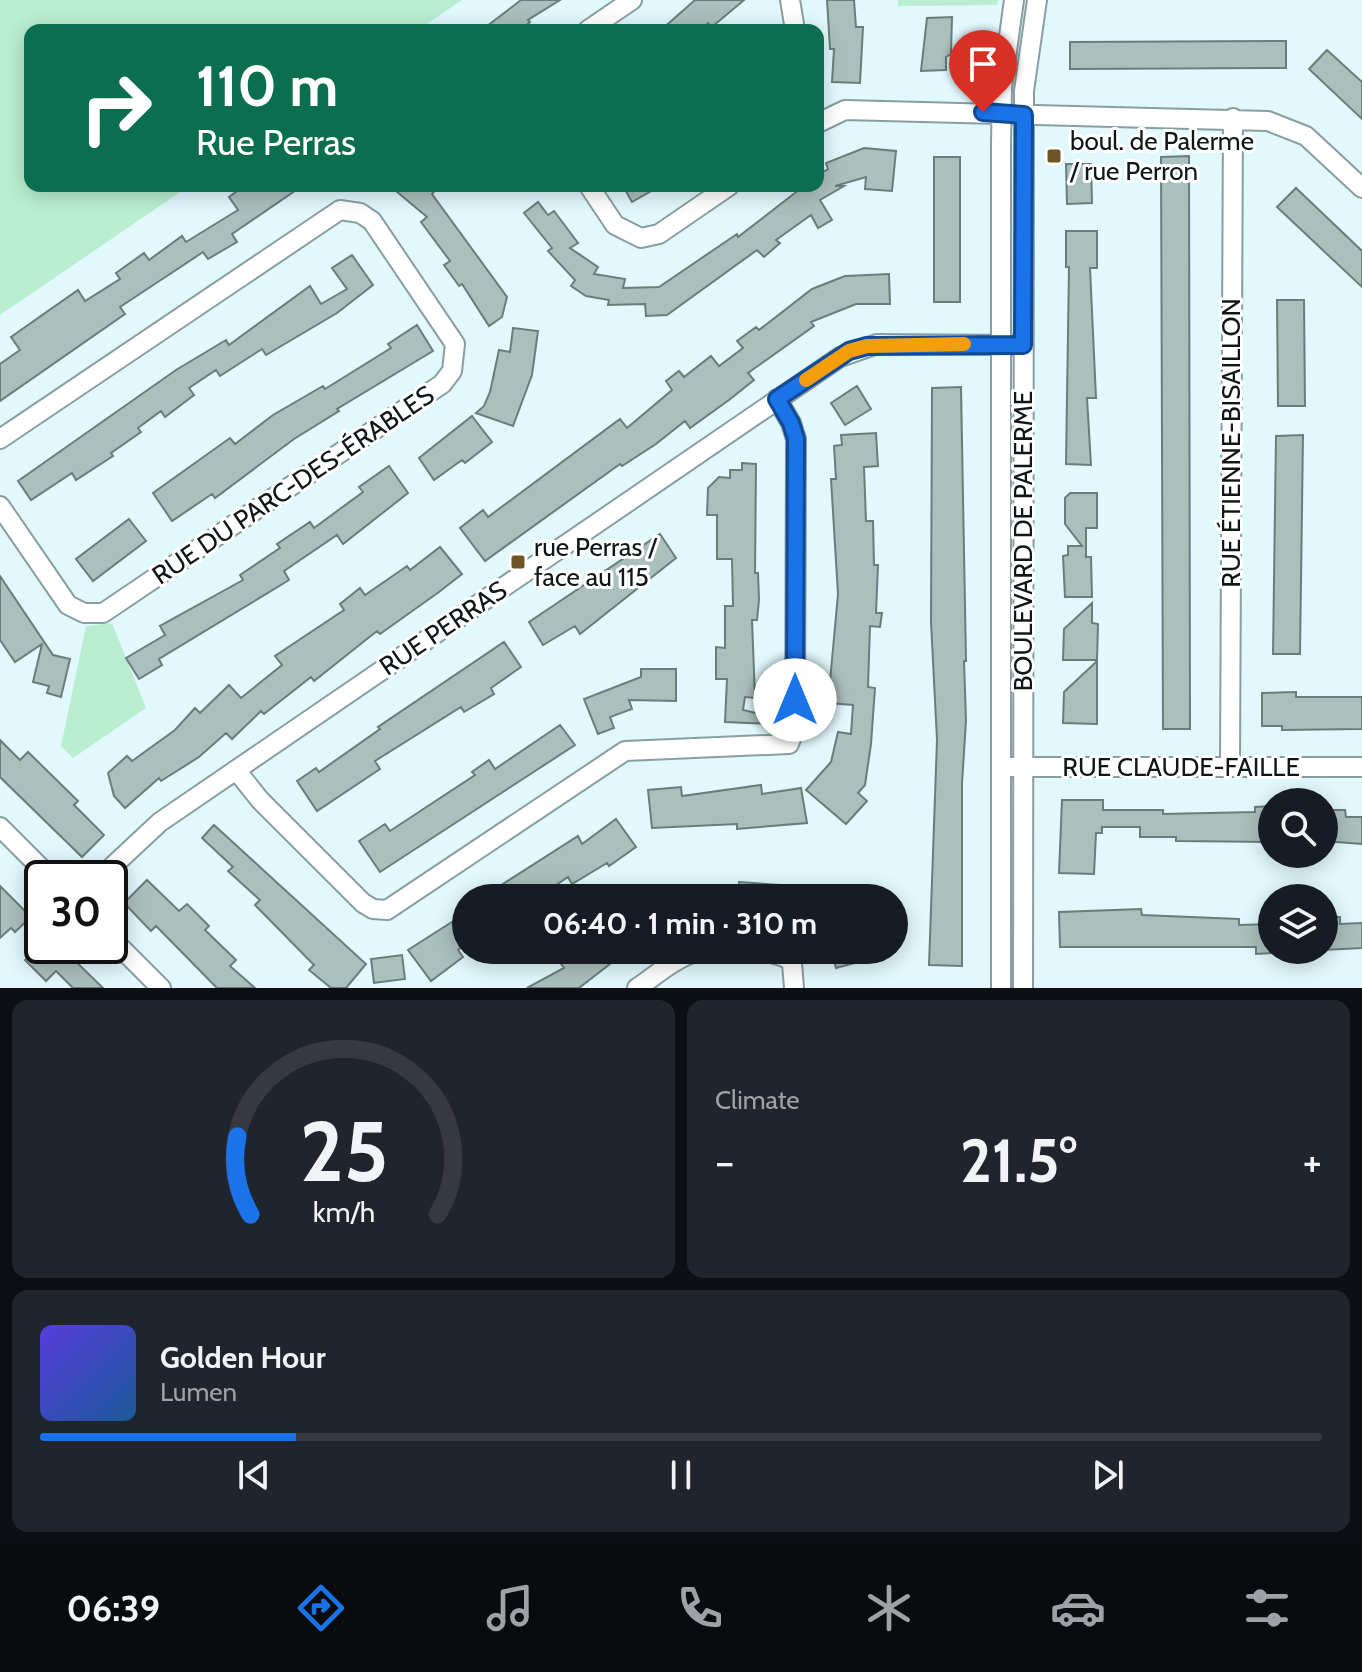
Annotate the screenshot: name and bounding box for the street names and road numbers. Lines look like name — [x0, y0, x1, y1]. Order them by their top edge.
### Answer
street label: RUE ÉTIENNE-BISAILLON — [1215, 298, 1247, 588]
street label: RUE DU PARC-DES-ÉRABLES — [146, 379, 440, 591]
street label: BOULEVARD DE PALERME — [1007, 391, 1039, 691]
street label: RUE PERRAS — [373, 574, 513, 682]
street label: RUE CLAUDE-FAILLE — [1062, 751, 1300, 783]

